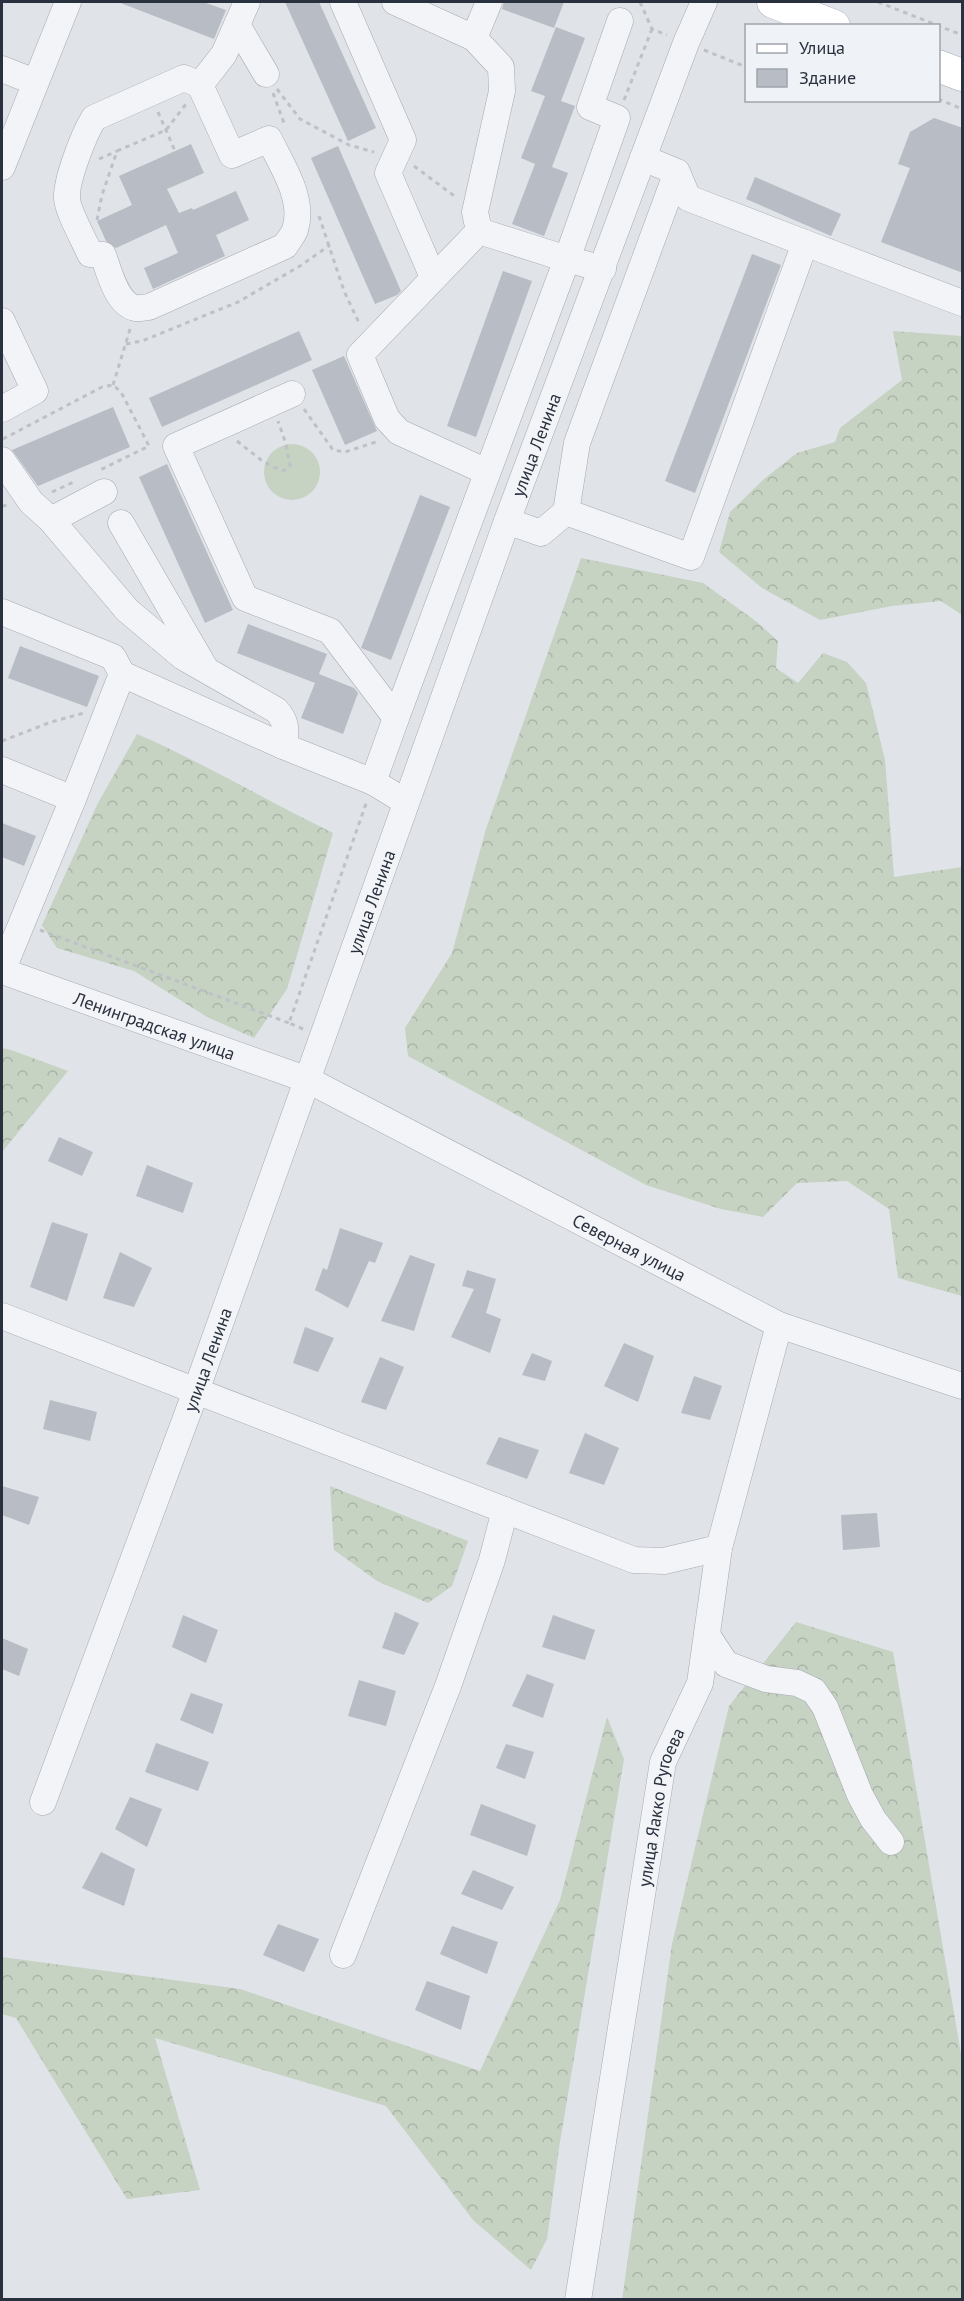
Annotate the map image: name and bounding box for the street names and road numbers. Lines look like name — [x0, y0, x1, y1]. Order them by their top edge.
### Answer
street label: улица Ленина — [506, 390, 565, 500]
street label: улица Ленина — [342, 847, 400, 957]
street label: Ленинградская улица — [70, 986, 238, 1065]
street label: Северная улица — [569, 1208, 690, 1286]
street label: улица Ленина — [178, 1304, 236, 1415]
street label: улица Яакко Ругоева — [632, 1724, 689, 1888]

